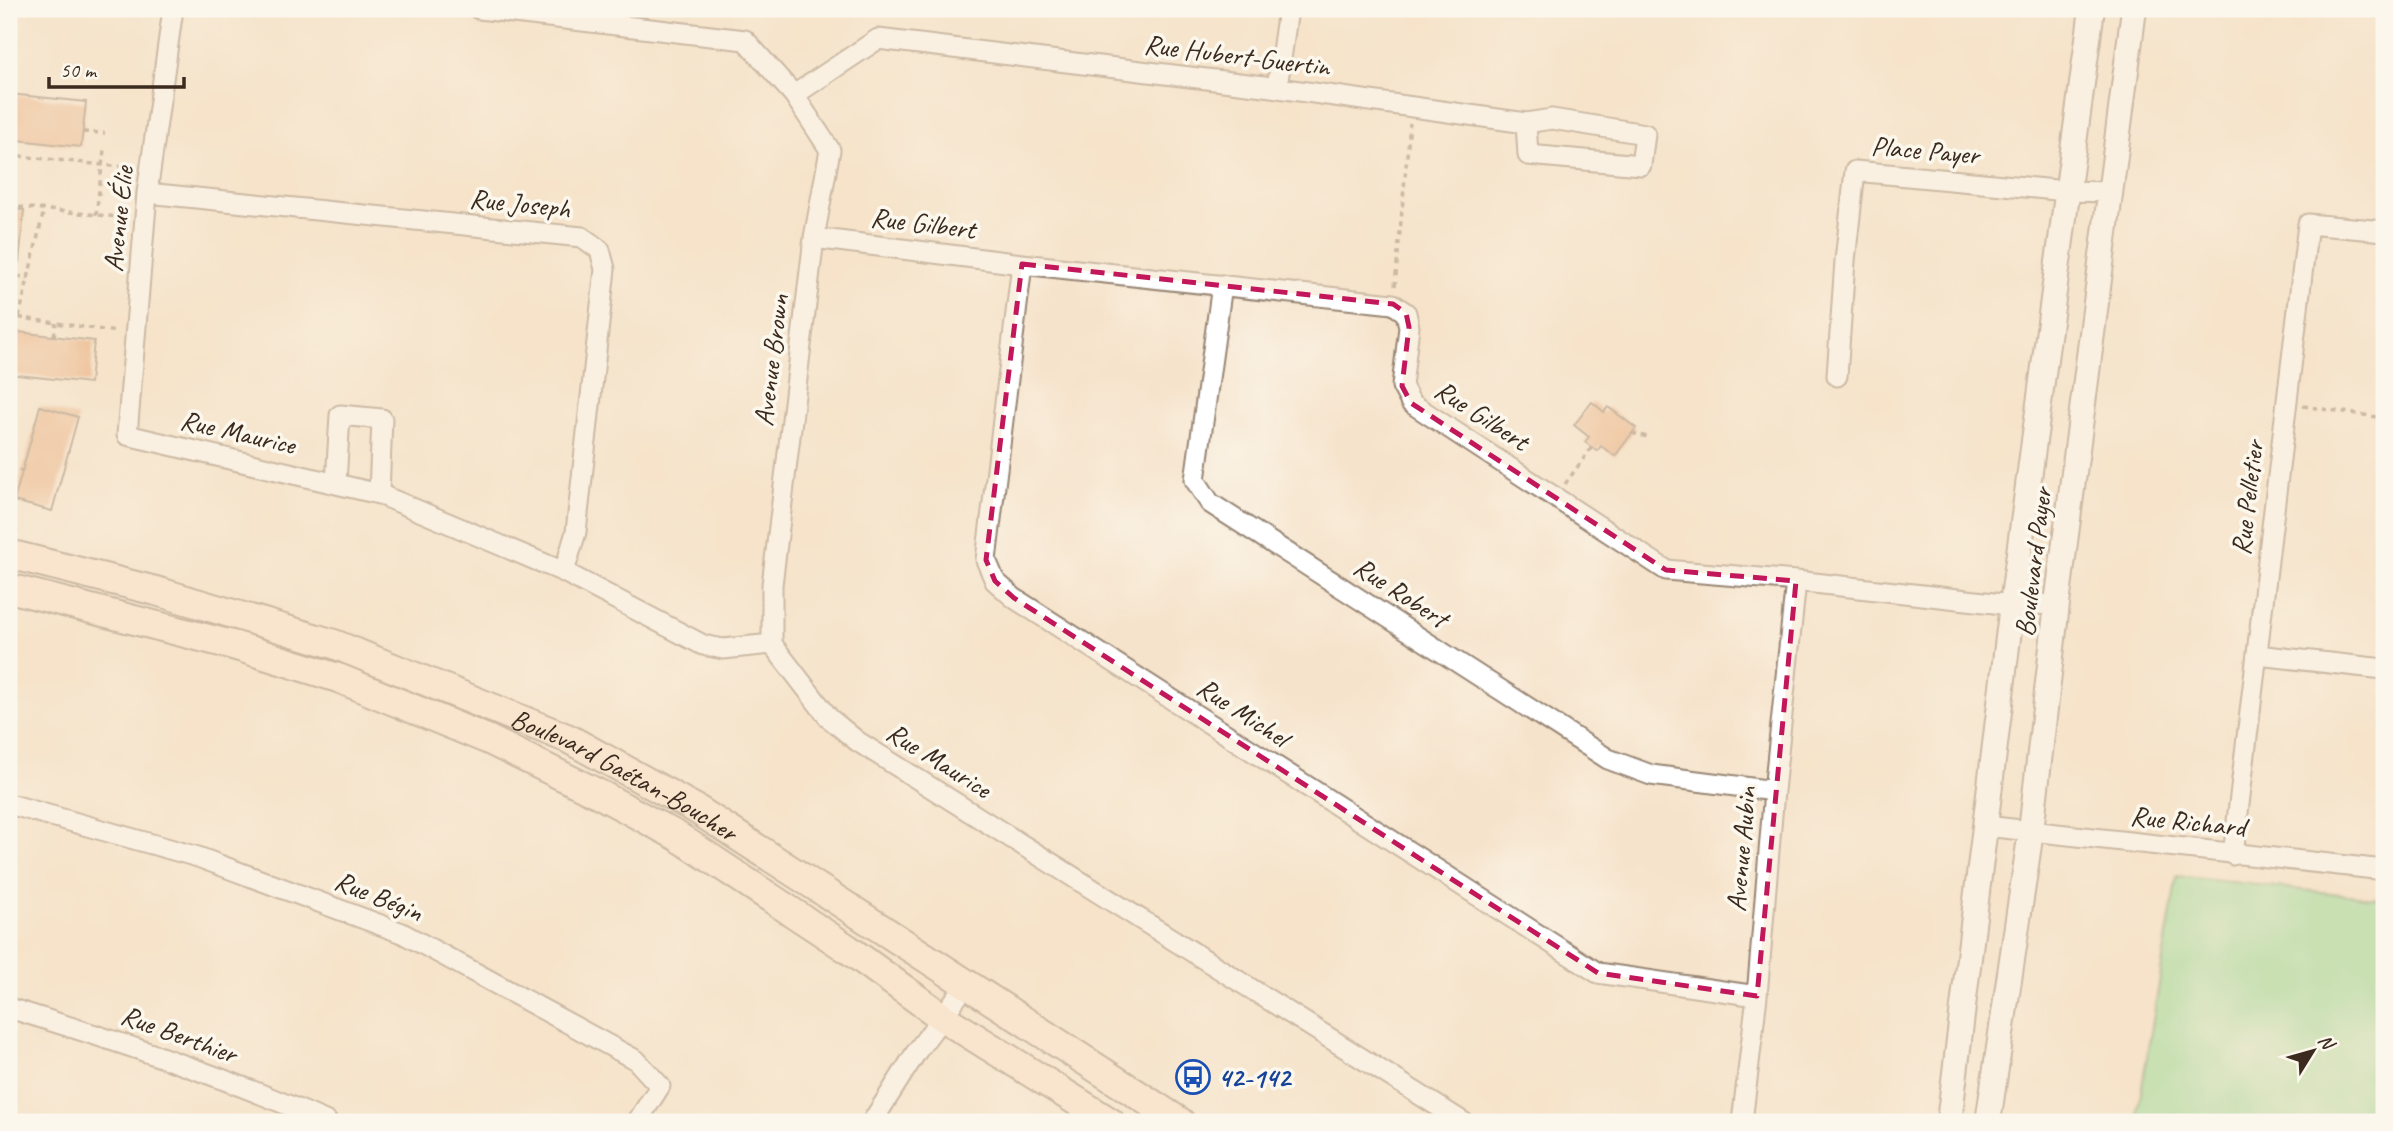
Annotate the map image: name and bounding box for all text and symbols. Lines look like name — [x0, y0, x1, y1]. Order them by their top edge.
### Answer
street label: Rue Hubert-Guertin — [1142, 26, 1333, 84]
scale bar — [49, 46, 184, 90]
text: 50 m — [60, 57, 98, 83]
street label: Place Payer — [1870, 128, 1983, 172]
street label: Avenue Élie — [95, 163, 141, 273]
street label: Rue Joseph — [468, 180, 572, 226]
street label: Rue Gilbert — [869, 199, 980, 247]
street label: Avenue Brown — [746, 292, 796, 428]
street label: Rue Gilbert — [1428, 372, 1538, 460]
street label: Rue Maurice — [177, 402, 301, 463]
street label: Rue Pelletier — [2223, 436, 2272, 557]
street label: Boulevard Payer — [2007, 484, 2060, 638]
street label: Rue Robert — [1347, 549, 1458, 637]
street label: Rue Michel — [1191, 669, 1300, 757]
street label: Boulevard Gaétan-Boucher — [506, 700, 746, 850]
street label: Rue Maurice — [880, 714, 999, 807]
street label: Avenue Aubin — [1718, 784, 1764, 913]
street label: Rue Richard — [2129, 798, 2251, 845]
street label: Rue Bégin — [330, 863, 429, 930]
street label: Rue Berthier — [116, 997, 244, 1072]
north arrow — [2278, 1016, 2348, 1086]
text: N — [2313, 1029, 2341, 1056]
bus stop icon: 42-142 — [1174, 1058, 1212, 1096]
place label: 42-142 — [1218, 1060, 1293, 1095]

